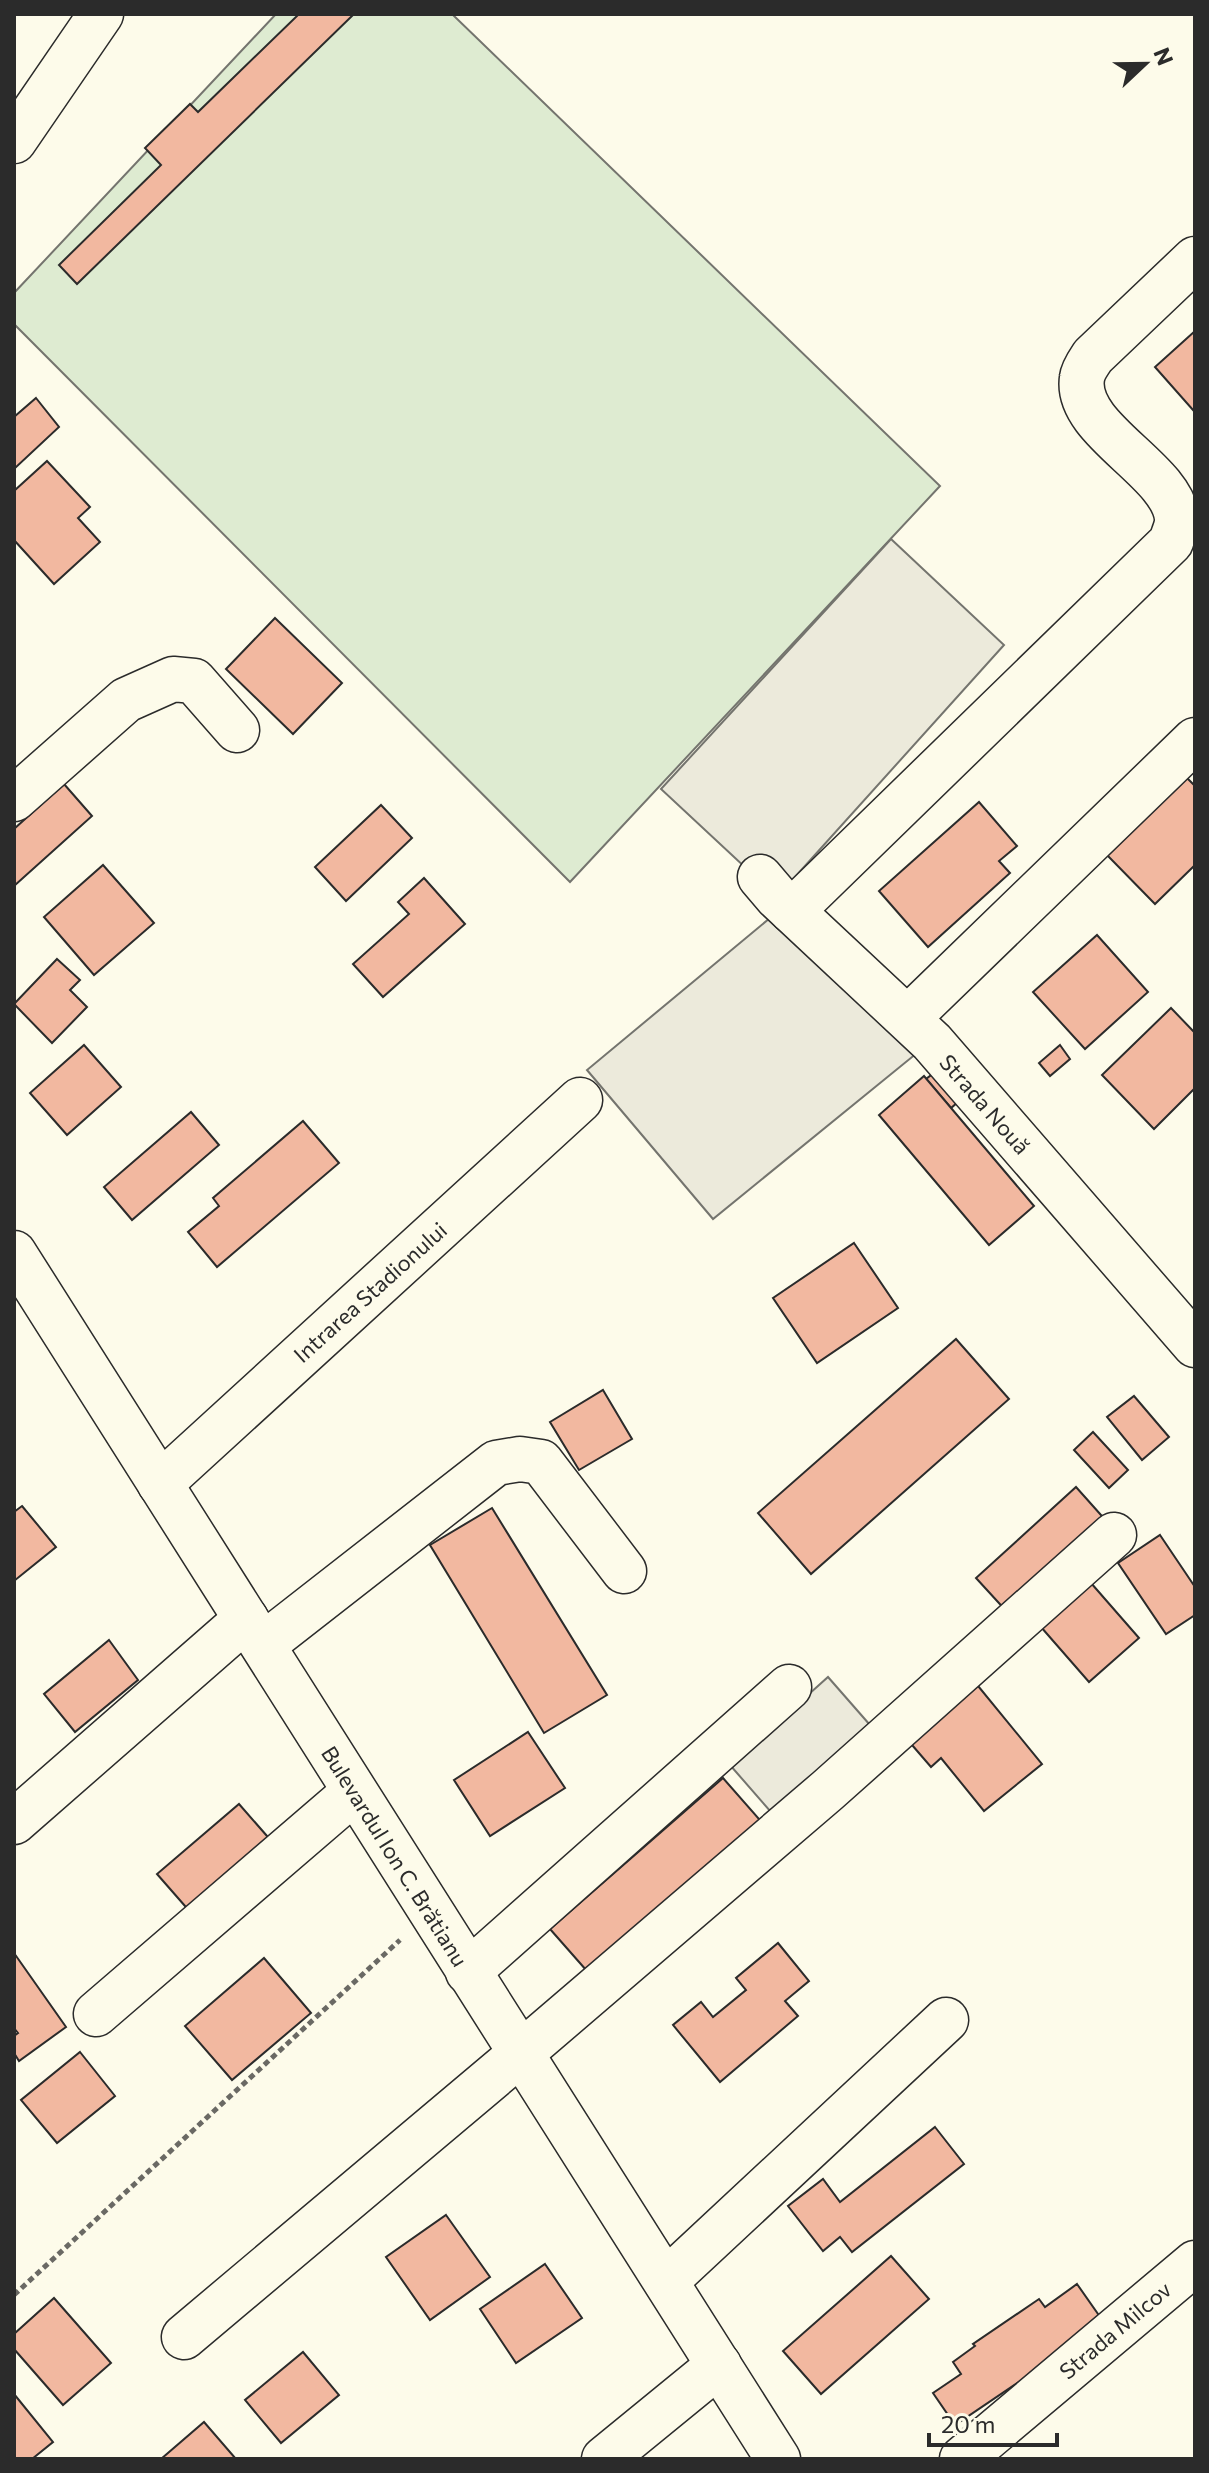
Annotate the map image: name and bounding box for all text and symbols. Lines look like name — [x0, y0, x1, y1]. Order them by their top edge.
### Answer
north arrow — [1105, 24, 1185, 104]
text: N — [1148, 44, 1180, 69]
street label: Strada Nouă — [934, 1048, 1036, 1160]
street label: Intrarea Stadionului — [288, 1216, 452, 1368]
street label: Bulevardul Ion C. Brătianu — [316, 1741, 474, 1971]
street label: Strada Milcov — [1054, 2275, 1176, 2385]
scale bar — [929, 2397, 1057, 2447]
text: 20 m — [941, 2409, 995, 2438]

